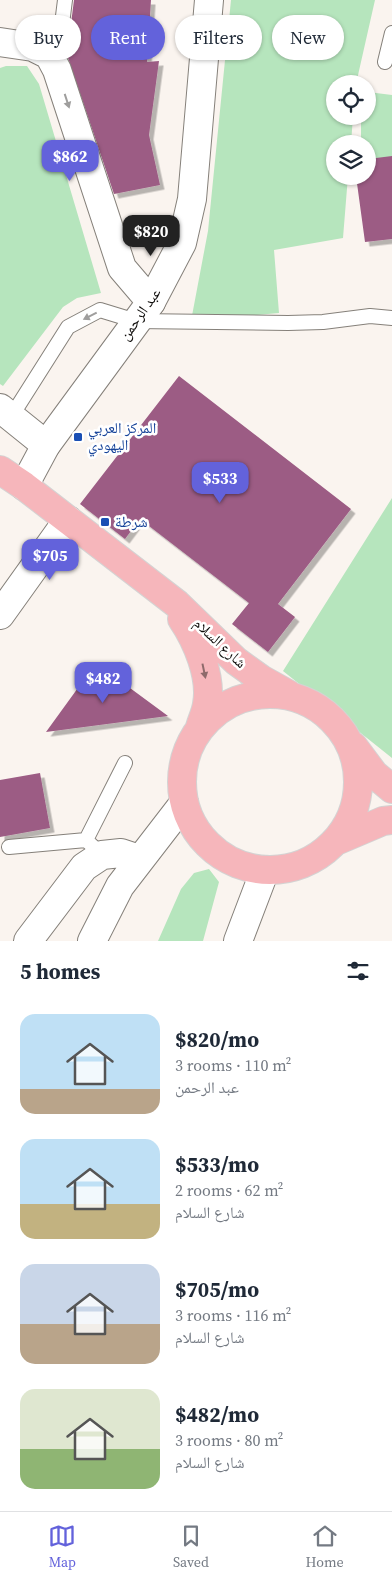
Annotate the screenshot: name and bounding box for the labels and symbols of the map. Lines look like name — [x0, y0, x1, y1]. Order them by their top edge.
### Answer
one-way arrow — [63, 94, 71, 109]
pin: $862 — [40, 140, 100, 182]
pin: $820 — [121, 214, 181, 257]
street label: عبد الرحمن — [114, 283, 166, 344]
one-way arrow — [82, 312, 97, 320]
place label: المركز العربي اليهودي — [88, 417, 156, 457]
marker: المركز العربي اليهودي — [72, 431, 84, 443]
pin: $533 — [190, 462, 250, 504]
place label: شرطة — [115, 511, 148, 532]
marker: شرطة — [99, 516, 111, 528]
pin: $705 — [20, 538, 80, 581]
street label: شارع السلام — [189, 613, 251, 673]
pin: $482 — [73, 662, 133, 704]
one-way arrow — [201, 664, 209, 680]

